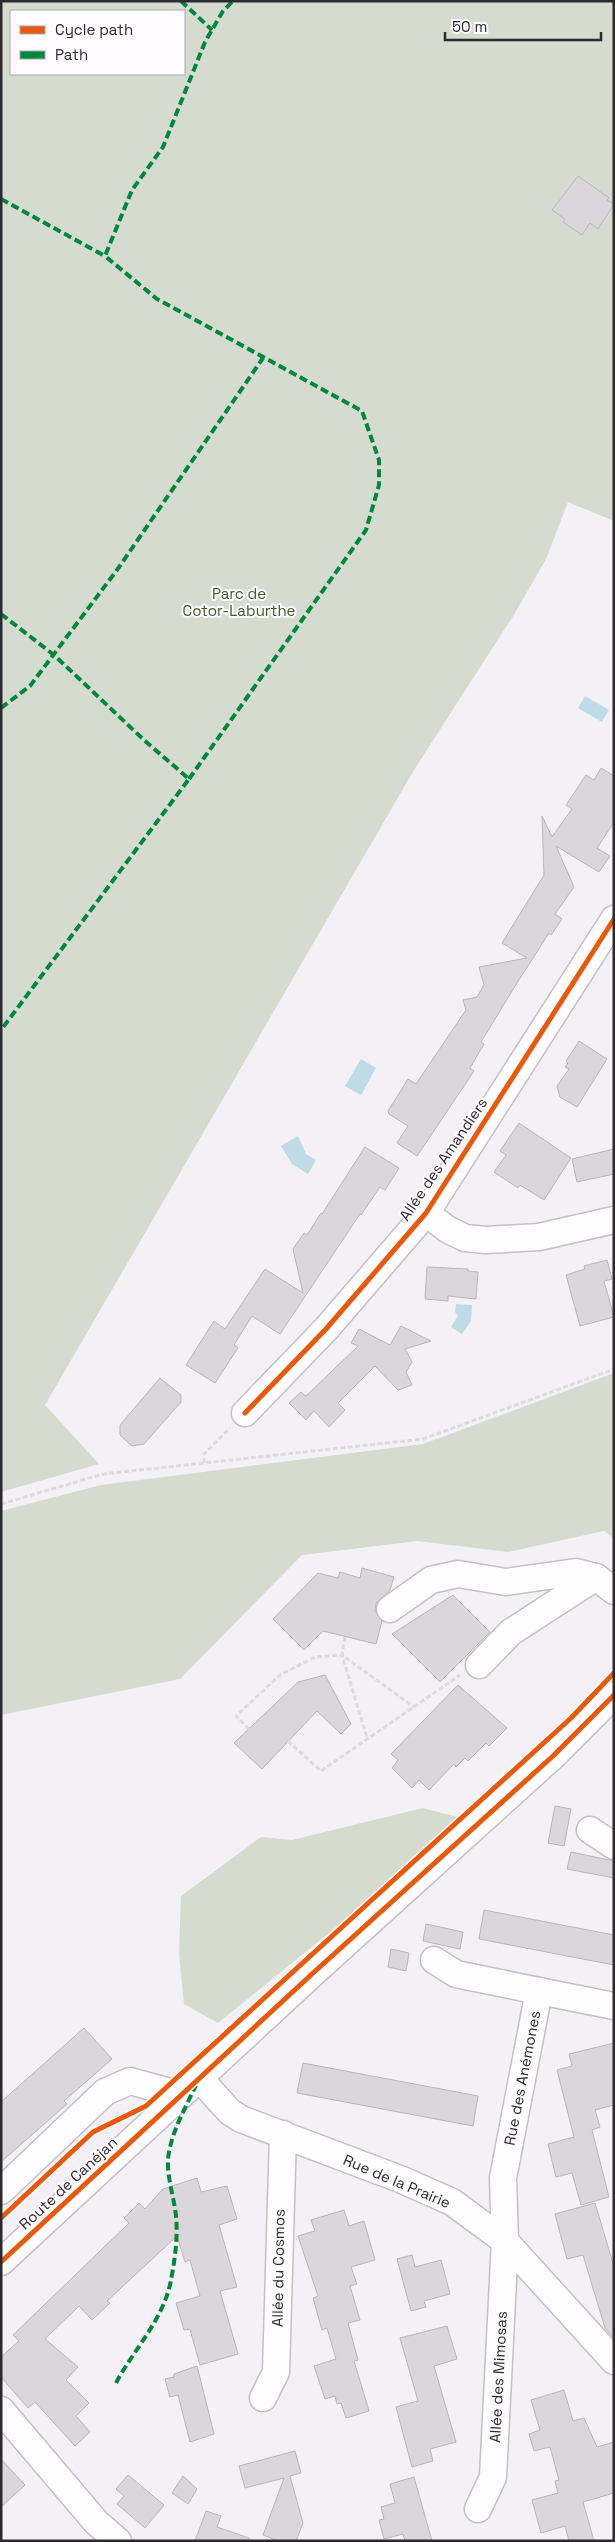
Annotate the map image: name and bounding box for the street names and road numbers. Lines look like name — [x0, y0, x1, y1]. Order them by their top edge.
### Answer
street label: Allée des Amandiers — [395, 1094, 491, 1224]
street label: Rue des Anémones — [500, 2009, 544, 2147]
street label: Route de Canéjan — [15, 2133, 121, 2233]
street label: Rue de la Prairie — [340, 2150, 454, 2212]
street label: Allée du Cosmos — [267, 2209, 289, 2327]
street label: Allée des Mimosas — [485, 2311, 511, 2443]

